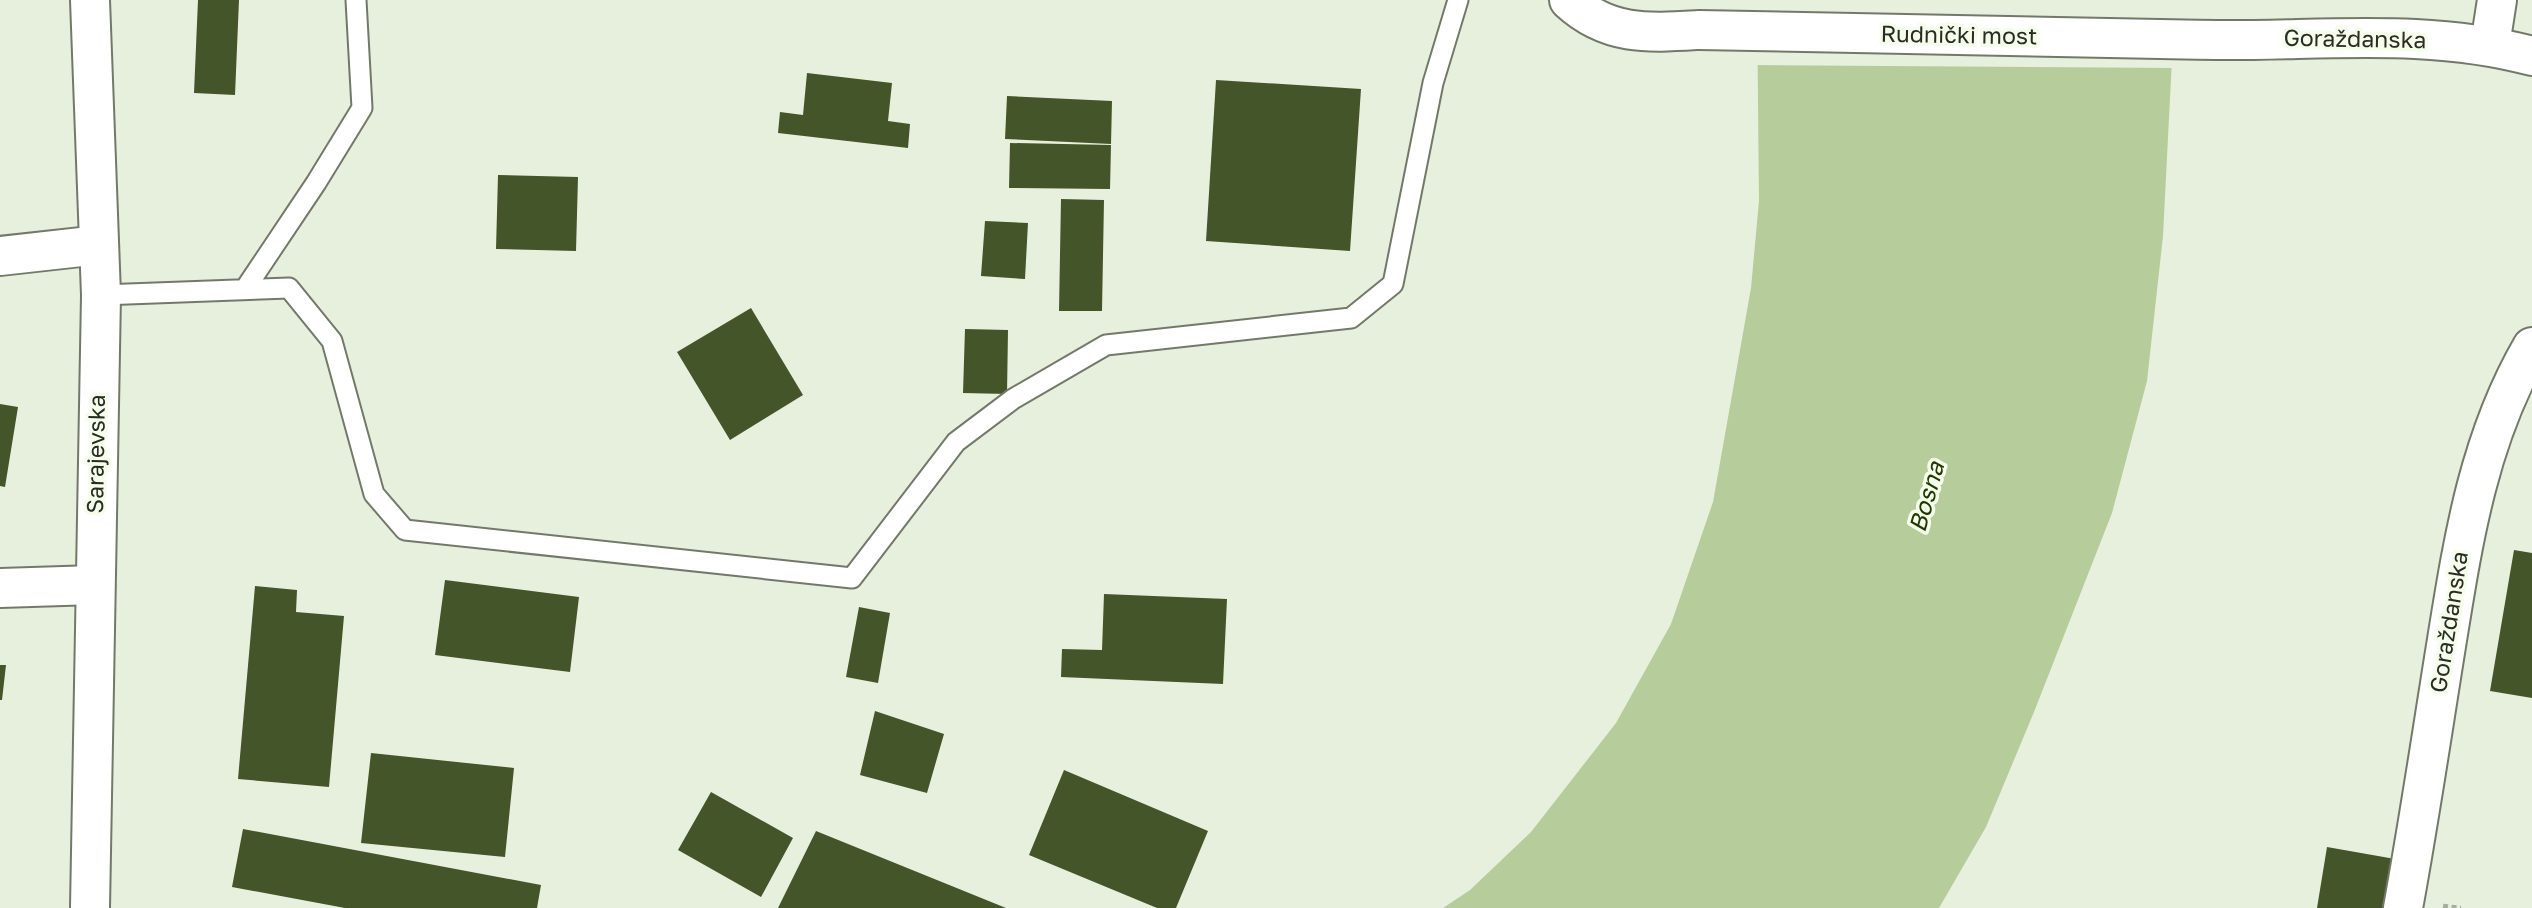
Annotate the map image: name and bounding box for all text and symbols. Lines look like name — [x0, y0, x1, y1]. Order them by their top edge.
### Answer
street label: Rudnički most — [1881, 19, 2038, 49]
street label: Goraždanska — [2283, 23, 2427, 53]
street label: Sarajevska — [80, 394, 110, 514]
water label: Bosna — [1902, 457, 1950, 535]
street label: Goraždanska — [2423, 549, 2473, 695]

